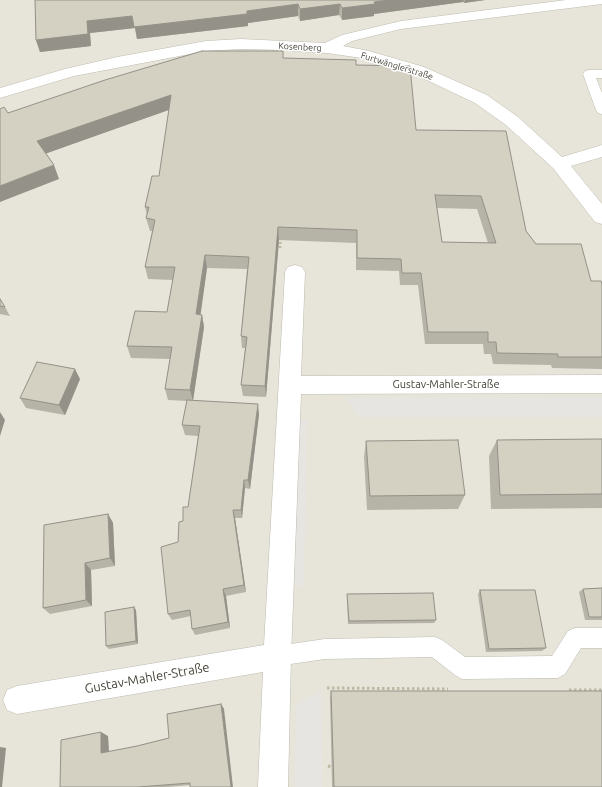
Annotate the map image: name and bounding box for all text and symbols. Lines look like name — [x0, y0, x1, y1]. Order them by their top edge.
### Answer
street label: Kosenberg — [278, 40, 322, 54]
street label: Furtwänglerstraße — [359, 50, 435, 82]
street label: Gustav-Mahler-Straße — [392, 377, 500, 391]
street label: Gustav-Mahler-Straße — [83, 659, 211, 697]

